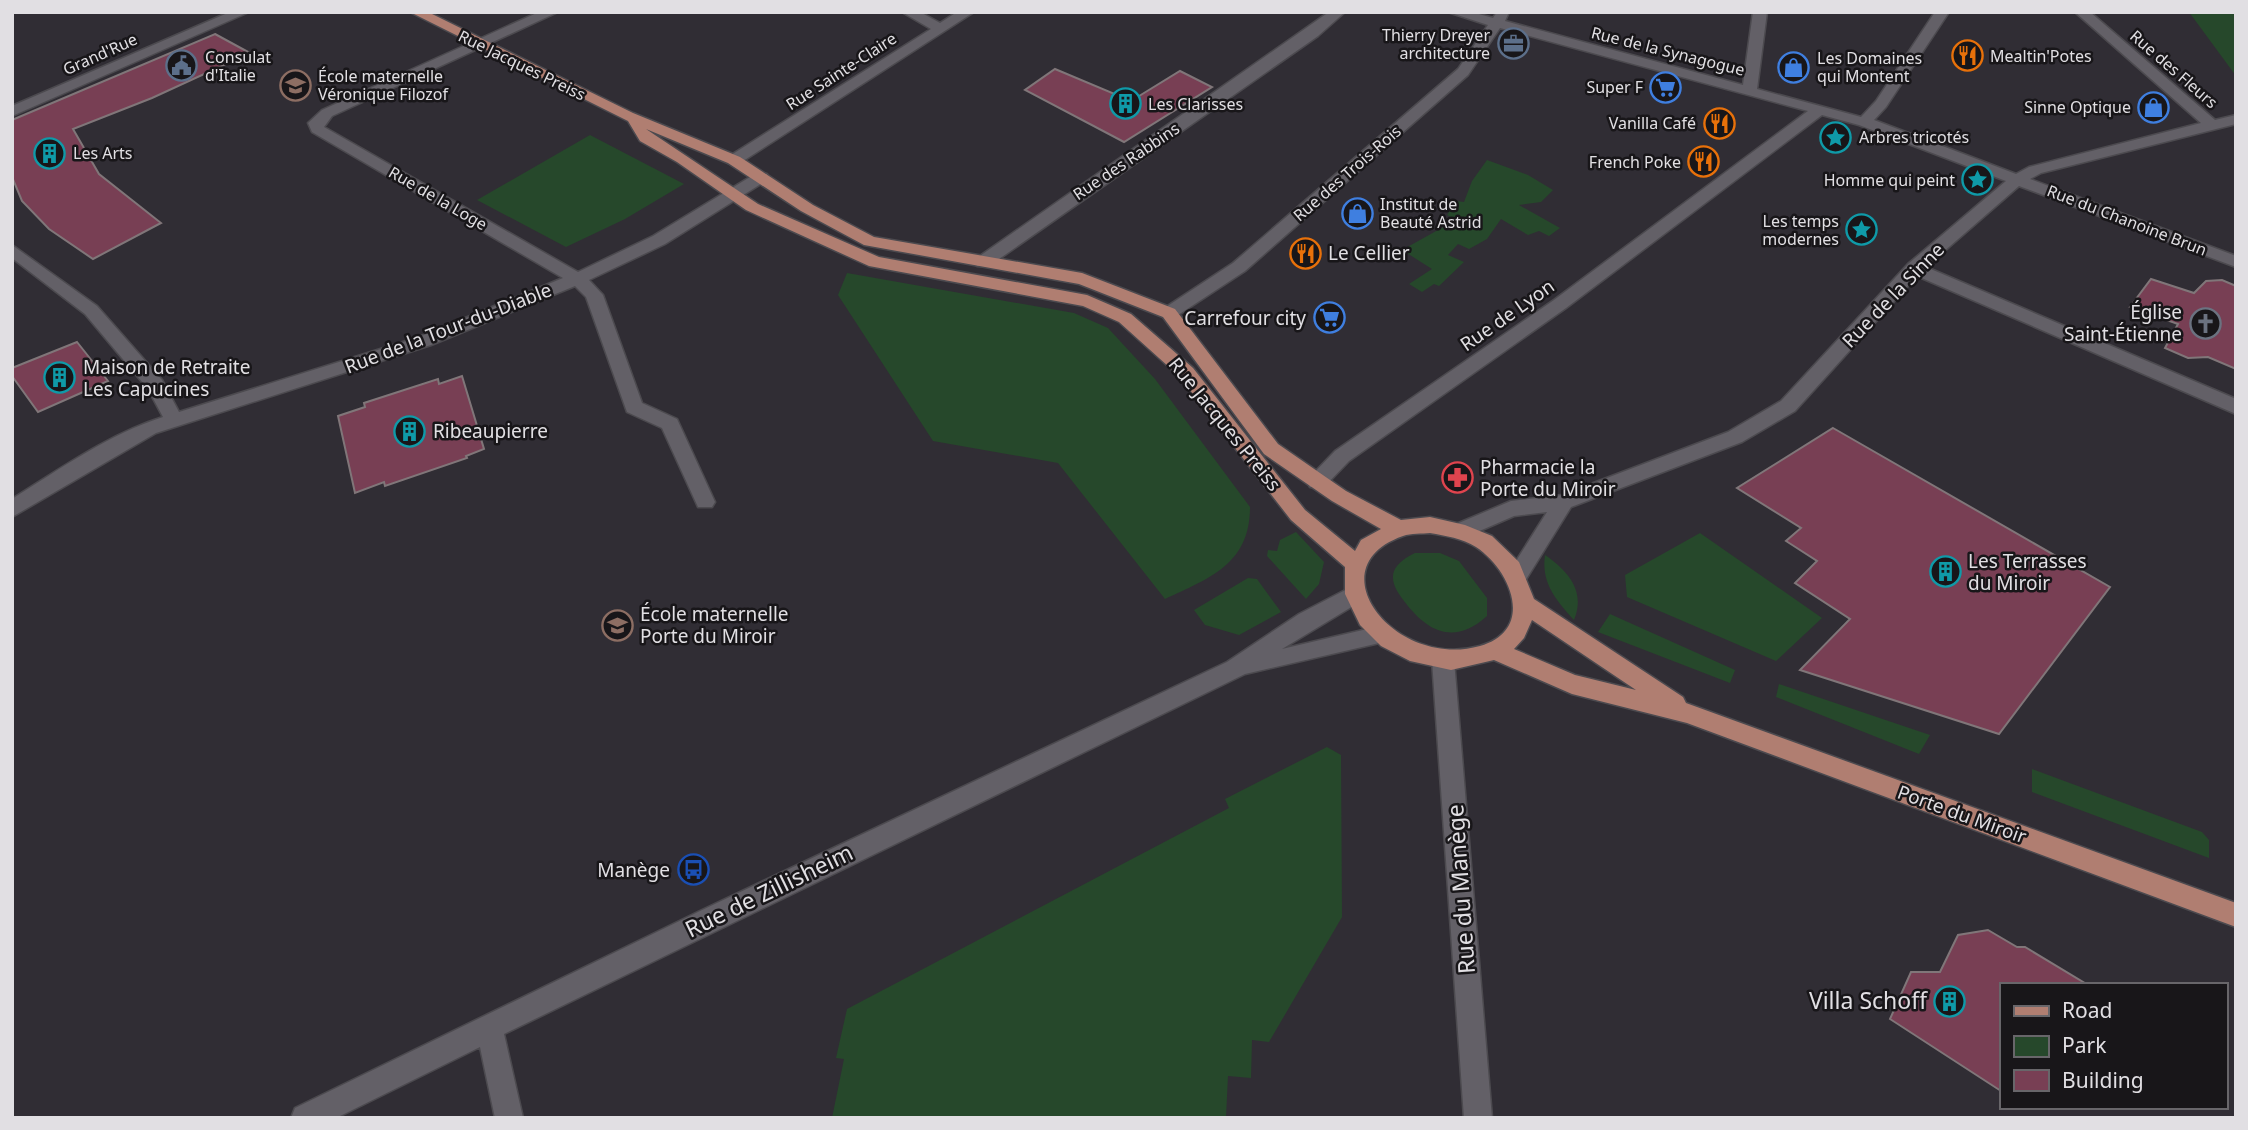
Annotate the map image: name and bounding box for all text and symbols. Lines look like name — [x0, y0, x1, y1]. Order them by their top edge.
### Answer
street label: Rue de la Synagogue — [1589, 21, 1747, 81]
place label: Thierry Dreyer architecture — [1382, 24, 1490, 64]
street label: Rue Jacques Preiss — [455, 25, 589, 105]
street label: Rue des Fleurs — [2126, 25, 2222, 113]
street label: Rue Sainte-Claire — [782, 27, 900, 115]
office icon: Thierry Dreyer architecture — [1496, 27, 1530, 61]
street label: Grand'Rue — [59, 28, 141, 80]
restaurant icon: Mealtin'Potes — [1950, 39, 1984, 73]
place label: Mealtin'Potes — [1990, 45, 2092, 67]
place label: Consulat d'Italie — [205, 46, 271, 86]
place label: Les Domaines qui Montent — [1817, 47, 1922, 87]
public building icon: Consulat d'Italie — [165, 49, 199, 83]
shop icon: Les Domaines qui Montent — [1777, 50, 1811, 84]
place label: École maternelle Véronique Filozof — [318, 65, 449, 105]
school or university icon: École maternelle Véronique Filozof — [278, 68, 312, 102]
supermarket icon: Super F — [1649, 70, 1683, 104]
place label: Super F — [1586, 76, 1643, 98]
building icon: Les Clarisses — [1108, 87, 1142, 121]
shop icon: Sinne Optique — [2137, 90, 2171, 124]
place label: Les Clarisses — [1148, 93, 1243, 115]
place label: Sinne Optique — [2024, 96, 2131, 118]
restaurant icon: Vanilla Café — [1702, 106, 1736, 140]
place label: Vanilla Café — [1609, 112, 1696, 134]
street label: Rue des Rabbins — [1068, 117, 1184, 205]
street label: Rue des Trois-Rois — [1288, 120, 1406, 226]
place icon: Arbres tricotés — [1819, 120, 1853, 154]
place label: Arbres tricotés — [1859, 126, 1969, 148]
building icon: Les Arts — [33, 136, 67, 170]
place label: Les Arts — [73, 142, 133, 164]
restaurant icon: French Poke — [1687, 145, 1721, 179]
place label: French Poke — [1589, 151, 1681, 173]
street label: Rue de la Loge — [385, 161, 491, 235]
place icon: Homme qui peint — [1961, 163, 1995, 197]
place label: Homme qui peint — [1824, 169, 1955, 191]
street label: Rue du Chanoine Brun — [2044, 179, 2210, 261]
place label: Institut de Beauté Astrid — [1380, 193, 1482, 233]
shop icon: Institut de Beauté Astrid — [1340, 196, 1374, 230]
place label: Les temps modernes — [1762, 210, 1839, 250]
place icon: Les temps modernes — [1845, 213, 1879, 247]
restaurant icon: Le Cellier — [1288, 236, 1322, 270]
street label: Rue de la Sinne — [1836, 237, 1950, 353]
place label: Le Cellier — [1328, 240, 1410, 266]
street label: Rue de Lyon — [1455, 273, 1559, 357]
street label: Rue de la Tour-du-Diable — [341, 276, 555, 380]
place label: Église Saint-Étienne — [2064, 299, 2182, 347]
supermarket icon: Carrefour city — [1312, 301, 1346, 335]
place label: Carrefour city — [1184, 305, 1306, 331]
church icon: Église Saint-Étienne — [2188, 306, 2222, 340]
street label: Rue Jacques Preiss — [1163, 352, 1287, 496]
place label: Maison de Retraite Les Capucines — [83, 354, 250, 402]
building icon: Maison de Retraite Les Capucines — [43, 361, 77, 395]
building icon: Ribeaupierre — [393, 414, 427, 448]
place label: Ribeaupierre — [433, 418, 548, 444]
place label: Pharmacie la Porte du Miroir — [1480, 454, 1616, 502]
pharmacy icon: Pharmacie la Porte du Miroir — [1440, 461, 1474, 495]
place label: Les Terrasses du Miroir — [1968, 548, 2087, 596]
building icon: Les Terrasses du Miroir — [1928, 555, 1962, 589]
place label: École maternelle Porte du Miroir — [640, 601, 789, 649]
school or university icon: École maternelle Porte du Miroir — [600, 608, 634, 642]
street label: Porte du Miroir — [1894, 779, 2030, 849]
street label: Rue du Manège — [1438, 803, 1482, 975]
street label: Rue de Zillisheim — [679, 836, 858, 945]
bus stop icon: Manège — [676, 853, 710, 887]
place label: Manège — [597, 857, 670, 883]
legend — [2000, 983, 2227, 1109]
place label: Villa Schoff — [1809, 984, 1928, 1016]
building icon: Villa Schoff — [1933, 984, 1967, 1018]
text: Road — [2062, 996, 2112, 1024]
text: Park — [2062, 1031, 2107, 1059]
text: Building — [2062, 1066, 2144, 1094]

